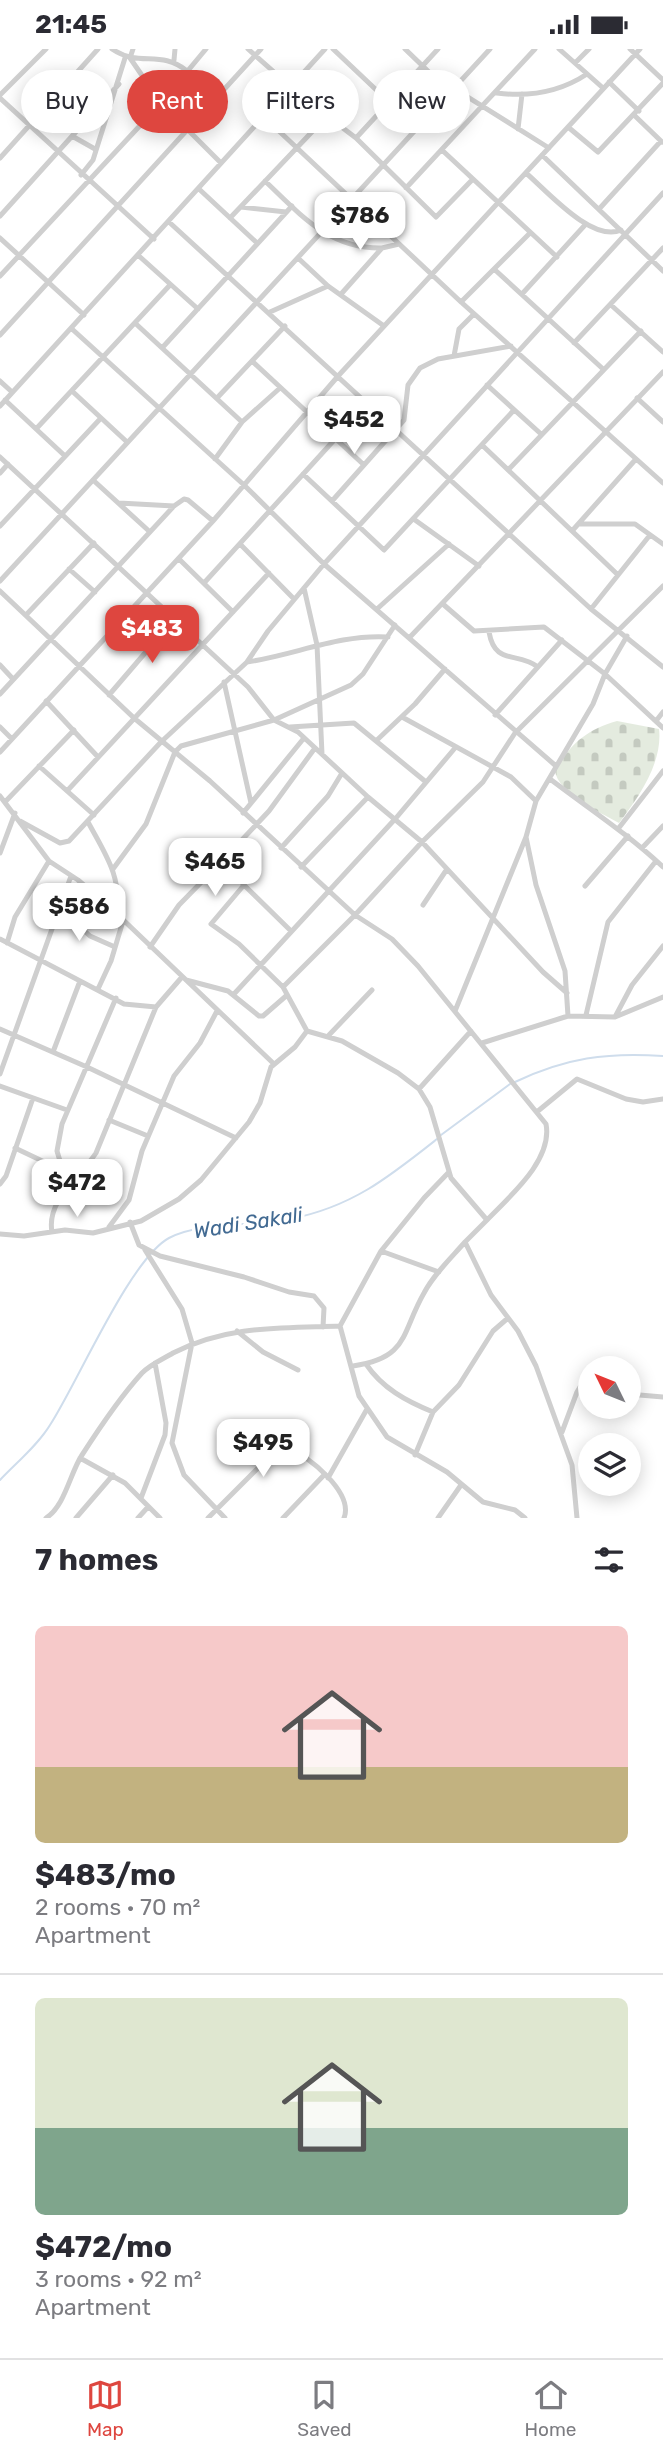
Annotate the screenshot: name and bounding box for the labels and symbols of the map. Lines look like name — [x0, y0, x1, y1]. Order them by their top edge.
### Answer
pin: $786 — [319, 193, 401, 252]
pin: $452 — [313, 397, 395, 456]
pin: $483 — [111, 605, 193, 665]
pin: $465 — [174, 839, 256, 898]
pin: $586 — [38, 883, 120, 943]
pin: $472 — [36, 1159, 118, 1219]
water label: Wadi Sakali — [191, 1201, 305, 1243]
north arrow — [578, 1356, 640, 1419]
pin: $495 — [222, 1419, 304, 1479]

